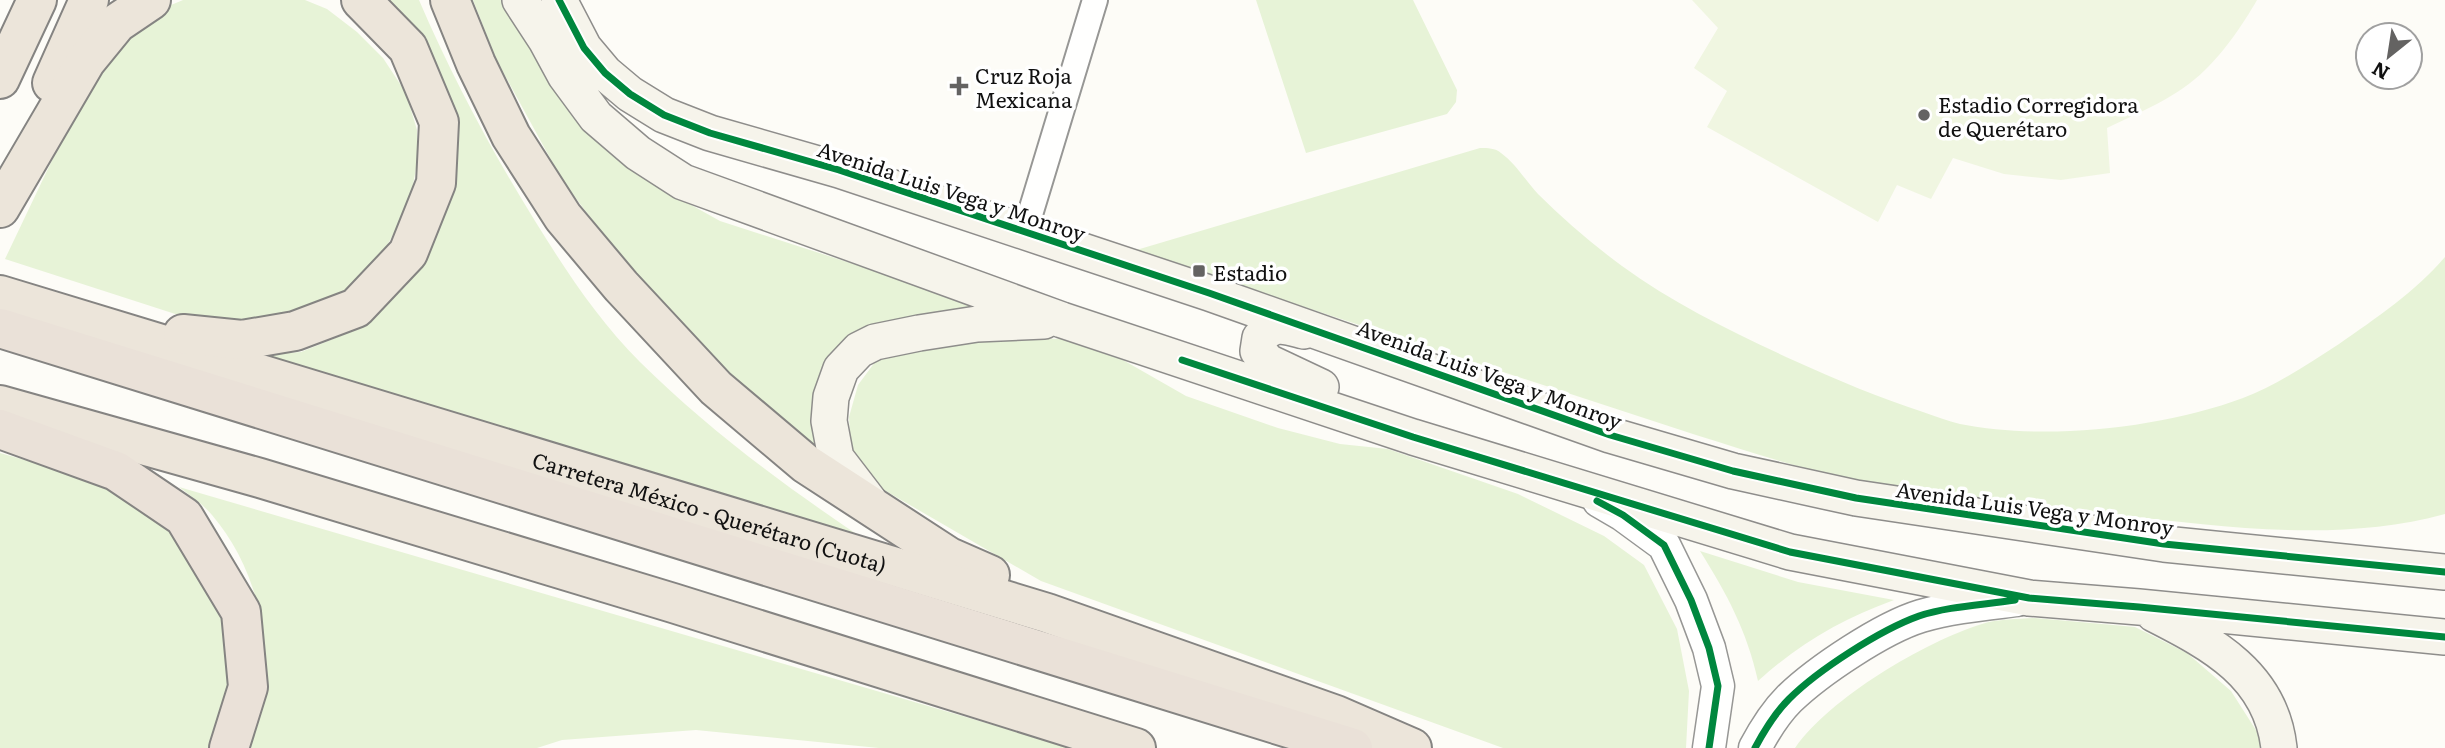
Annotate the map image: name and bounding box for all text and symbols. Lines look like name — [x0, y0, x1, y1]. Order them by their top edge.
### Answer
north arrow — [2354, 21, 2424, 91]
text: N — [2366, 55, 2394, 88]
place label: Cruz Roja Mexicana — [975, 59, 1073, 114]
marker: Cruz Roja Mexicana — [949, 76, 969, 96]
place label: Estadio Corregidora de Querétaro — [1938, 88, 2139, 143]
marker: Estadio Corregidora de Querétaro — [1916, 107, 1932, 123]
street label: Avenida Luis Vega y Monroy — [814, 132, 1091, 248]
place label: Estadio — [1213, 256, 1287, 287]
marker: Estadio — [1191, 263, 1207, 279]
street label: Avenida Luis Vega y Monroy — [1353, 311, 1628, 436]
street label: Carretera México - Querétaro (Cuota) — [529, 442, 891, 579]
street label: Avenida Luis Vega y Monroy — [1894, 472, 2177, 542]

